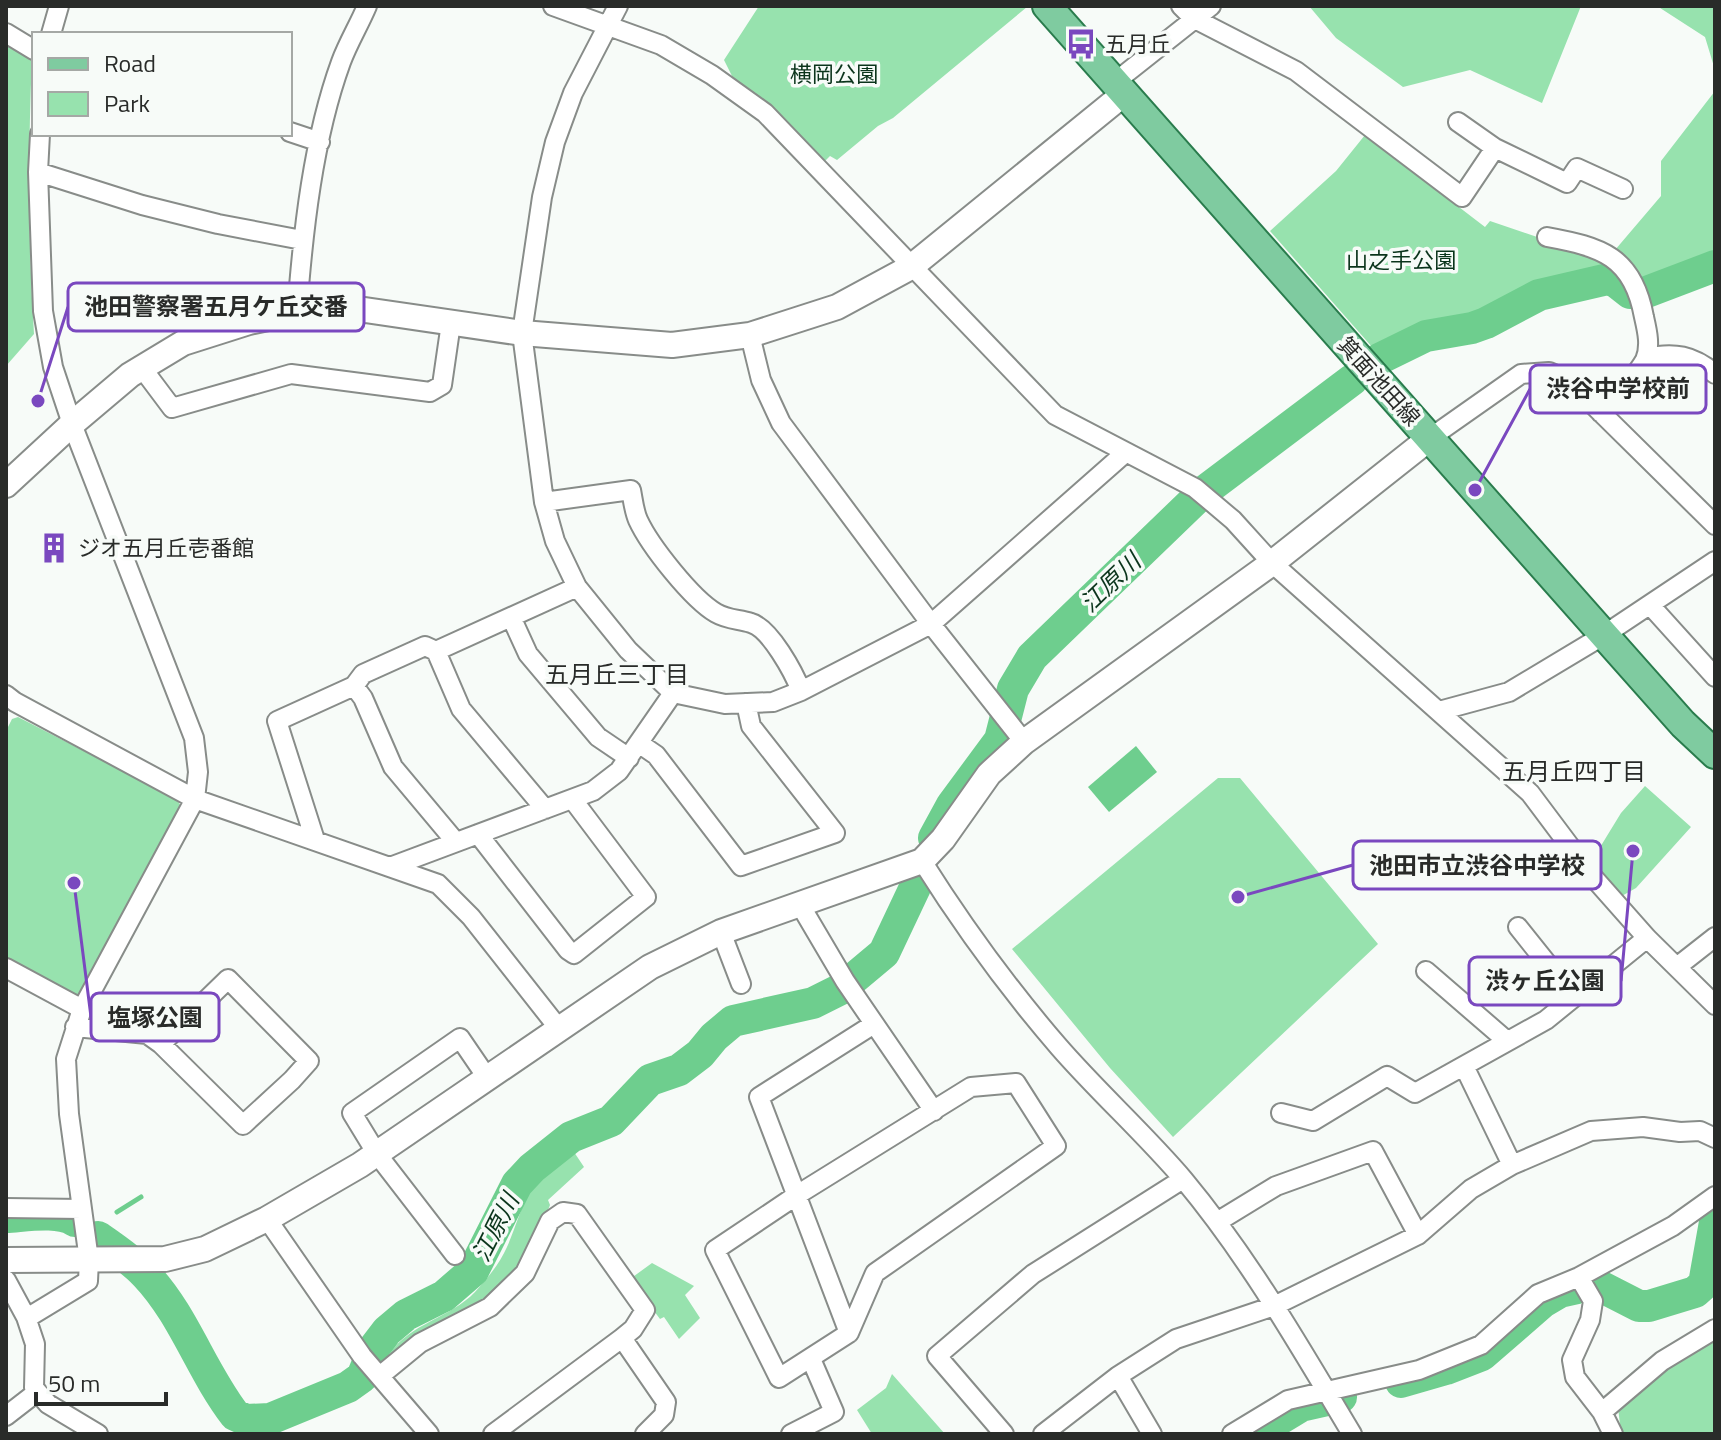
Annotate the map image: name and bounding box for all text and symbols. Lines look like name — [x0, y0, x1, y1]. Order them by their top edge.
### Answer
bus stop icon: 五月丘 — [1064, 27, 1098, 61]
place label: 五月丘 — [1105, 27, 1171, 61]
legend — [32, 32, 292, 136]
text: Road — [104, 45, 156, 81]
park label: 横岡公園 — [790, 57, 878, 91]
text: Park — [104, 85, 150, 121]
park label: 山之手公園 — [1346, 243, 1456, 277]
callout: 池田警察署五月ケ丘交番 — [68, 283, 364, 331]
text: 池田警察署五月ケ丘交番 — [84, 288, 348, 324]
street label: 箕面池田線 — [1330, 329, 1428, 433]
callout: 渋谷中学校前 — [1530, 365, 1706, 413]
text: 渋谷中学校前 — [1546, 370, 1690, 406]
building icon: ジオ五月丘壱番館 — [37, 531, 71, 565]
place label: ジオ五月丘壱番館 — [78, 531, 254, 565]
water label: 江原川 — [1072, 542, 1151, 620]
district label: 五月丘三丁目 — [545, 656, 689, 692]
district label: 五月丘四丁目 — [1502, 753, 1646, 789]
callout: 池田市立渋谷中学校 — [1353, 841, 1601, 889]
text: 池田市立渋谷中学校 — [1369, 847, 1585, 883]
callout: 渋ヶ丘公園 — [1469, 957, 1621, 1005]
text: 渋ヶ丘公園 — [1485, 962, 1605, 998]
callout: 塩塚公園 — [91, 993, 219, 1041]
text: 塩塚公園 — [107, 999, 203, 1035]
water label: 江原川 — [463, 1184, 529, 1267]
scale bar — [36, 1356, 166, 1406]
text: 50 m — [48, 1365, 100, 1401]

